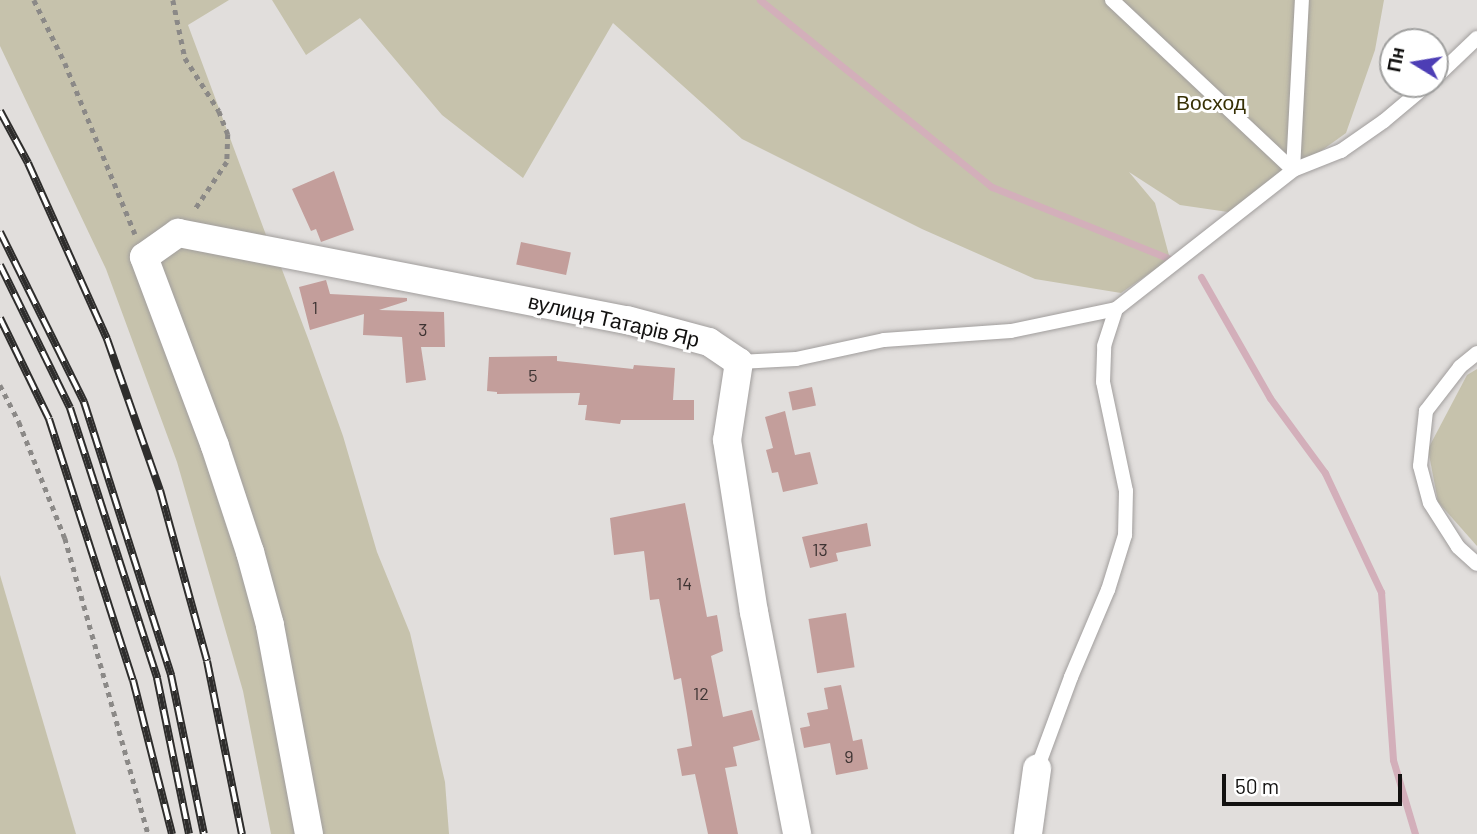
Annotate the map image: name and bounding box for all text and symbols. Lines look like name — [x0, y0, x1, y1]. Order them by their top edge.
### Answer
north arrow — [1379, 28, 1449, 98]
text: Пн — [1381, 45, 1409, 74]
park label: Восход — [1176, 89, 1246, 115]
street label: вулиця Татарів Яр — [526, 288, 702, 352]
house number: 1 — [312, 296, 318, 318]
house number: 3 — [418, 318, 428, 340]
house number: 5 — [528, 364, 538, 386]
house number: 13 — [812, 538, 828, 560]
house number: 14 — [676, 572, 692, 594]
house number: 12 — [693, 682, 709, 704]
house number: 9 — [844, 745, 854, 767]
scale bar — [1225, 760, 1405, 804]
text: 50 m — [1235, 773, 1279, 798]

